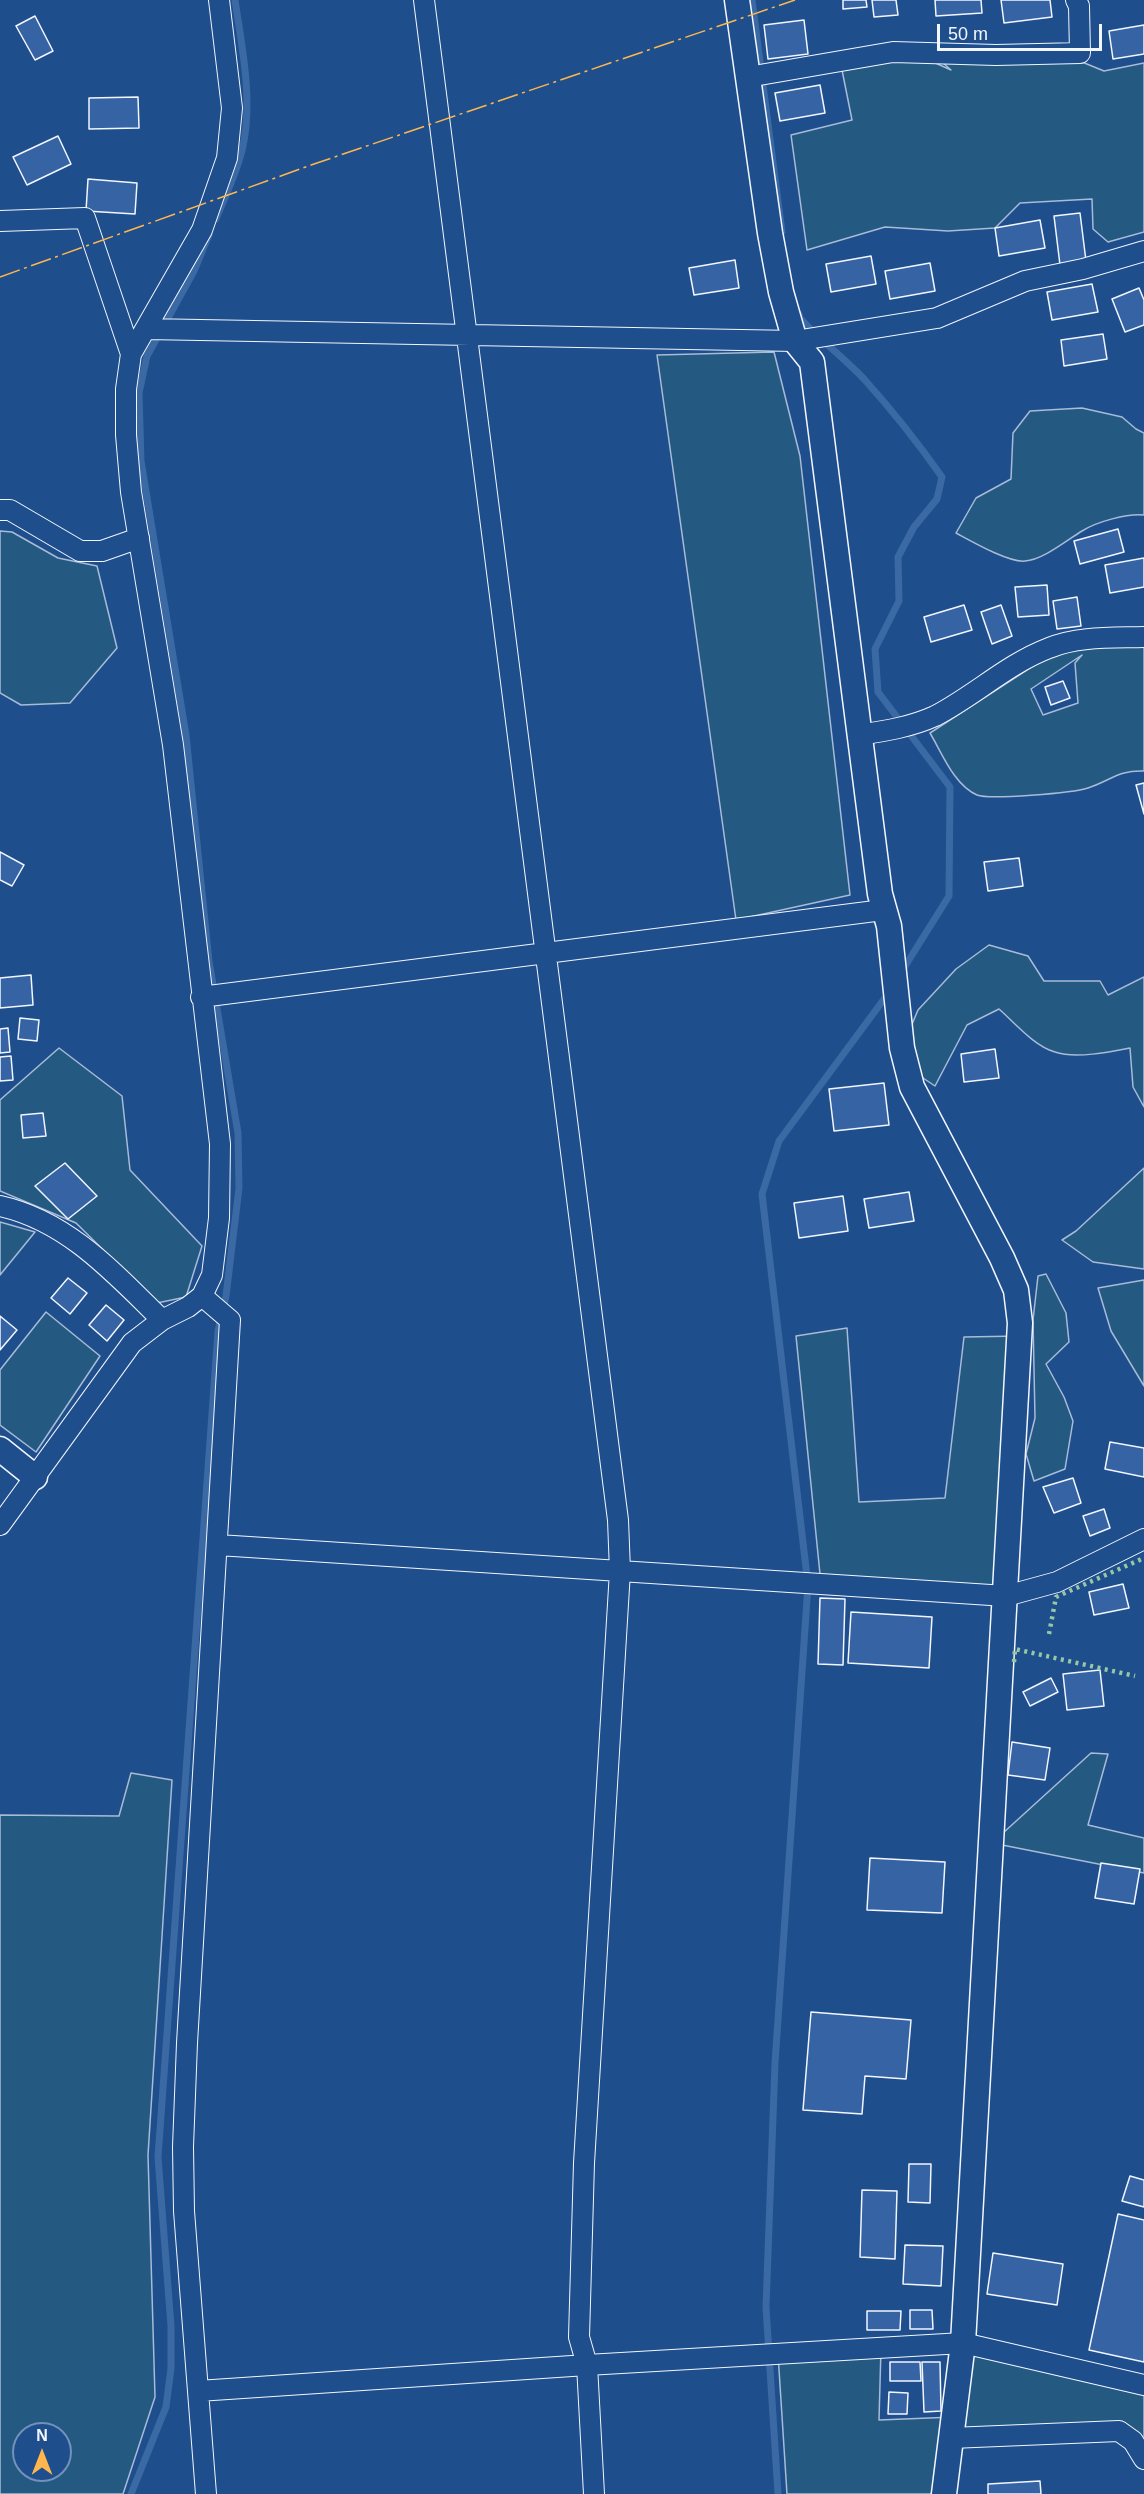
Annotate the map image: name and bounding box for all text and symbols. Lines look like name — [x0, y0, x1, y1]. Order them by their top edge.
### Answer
scale bar — [940, 12, 1105, 50]
text: 50 m — [948, 24, 988, 44]
north arrow — [12, 2422, 72, 2482]
text: N — [36, 2427, 48, 2444]

